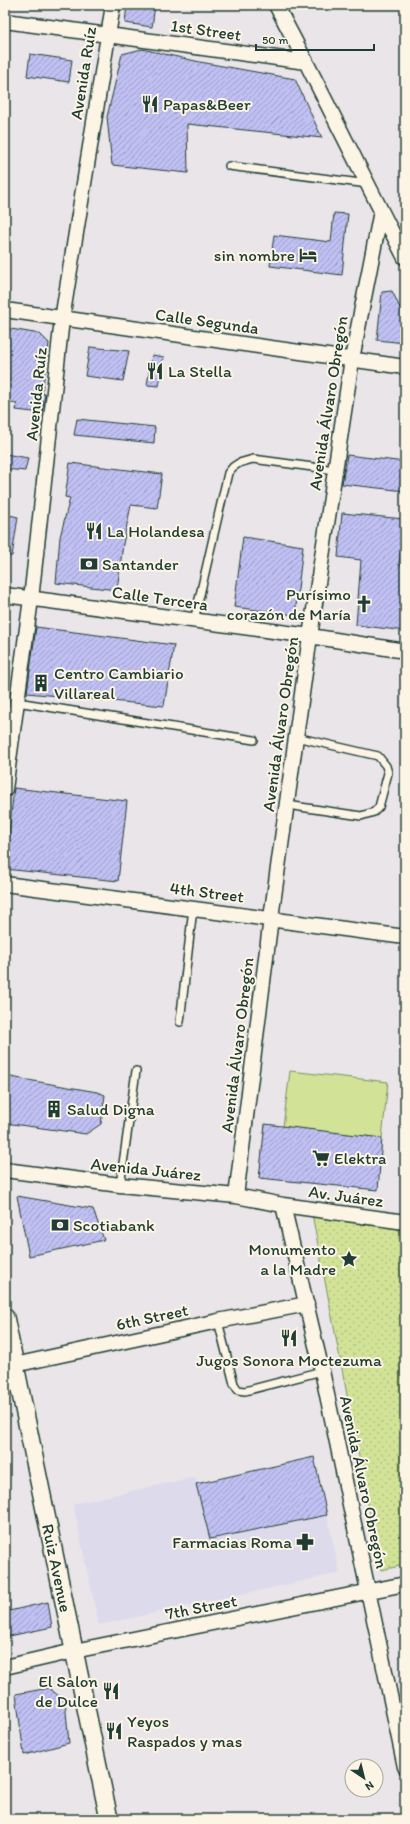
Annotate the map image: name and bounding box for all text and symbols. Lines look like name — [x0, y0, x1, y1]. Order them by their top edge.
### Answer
street label: 1st Street — [170, 15, 243, 45]
street label: Avenida Ruíz — [66, 25, 100, 121]
scale bar — [256, 26, 374, 52]
text: 50 m — [262, 33, 288, 47]
restaurant icon: Papas&Beer — [140, 94, 160, 114]
place label: Papas&Beer — [163, 94, 251, 114]
place label: sin nombre — [214, 245, 295, 265]
hotel icon: sin nombre — [298, 245, 318, 265]
street label: Calle Segunda — [154, 304, 260, 338]
street label: Avenida Álvaro Obregón — [304, 314, 352, 492]
street label: Avenida Ruíz — [21, 346, 51, 442]
restaurant icon: La Stella — [145, 361, 165, 381]
place label: La Stella — [168, 361, 232, 381]
restaurant icon: La Holandesa — [84, 521, 104, 541]
place label: La Holandesa — [107, 521, 205, 541]
bank icon: Santander — [79, 554, 99, 574]
place label: Santander — [102, 554, 179, 574]
street label: Calle Tercera — [111, 581, 209, 615]
place label: Purísimo corazón de María — [227, 584, 351, 624]
church icon: Purísimo corazón de María — [354, 594, 374, 614]
street label: Avenida Álvaro Obregón — [258, 635, 302, 813]
place label: Centro Cambiario Villareal — [54, 663, 184, 703]
building icon: Centro Cambiario Villareal — [31, 673, 51, 693]
street label: 4th Street — [169, 878, 246, 907]
street label: Avenida Álvaro Obregón — [216, 956, 258, 1134]
building icon: Salud Digna — [44, 1099, 64, 1119]
place label: Salud Digna — [67, 1099, 155, 1119]
supermarket icon: Elektra — [311, 1148, 331, 1168]
place label: Elektra — [334, 1148, 386, 1168]
street label: Avenida Juárez — [90, 1153, 202, 1185]
street label: Av. Juárez — [307, 1181, 385, 1211]
bank icon: Scotiabank — [50, 1215, 70, 1235]
place label: Scotiabank — [73, 1215, 155, 1235]
place label: Monumento a la Madre — [248, 1239, 336, 1279]
place icon: Monumento a la Madre — [339, 1249, 359, 1269]
street label: 6th Street — [114, 1299, 190, 1334]
restaurant icon: Jugos Sonora Moctezuma — [279, 1328, 299, 1348]
place label: Jugos Sonora Moctezuma — [196, 1350, 382, 1370]
street label: Avenida Álvaro Obregón — [336, 1394, 392, 1571]
street label: Ruiz Avenue — [38, 1522, 76, 1614]
place label: Farmacias Roma — [172, 1532, 292, 1552]
pharmacy icon: Farmacias Roma — [295, 1532, 315, 1552]
street label: 7th Street — [163, 1590, 239, 1624]
place label: El Salon de Dulce — [35, 1671, 98, 1711]
restaurant icon: El Salon de Dulce — [101, 1681, 121, 1701]
place label: Yeyos Raspados y mas — [127, 1711, 242, 1751]
restaurant icon: Yeyos Raspados y mas — [104, 1721, 124, 1741]
north arrow — [344, 1758, 384, 1798]
text: N — [363, 1778, 376, 1793]

